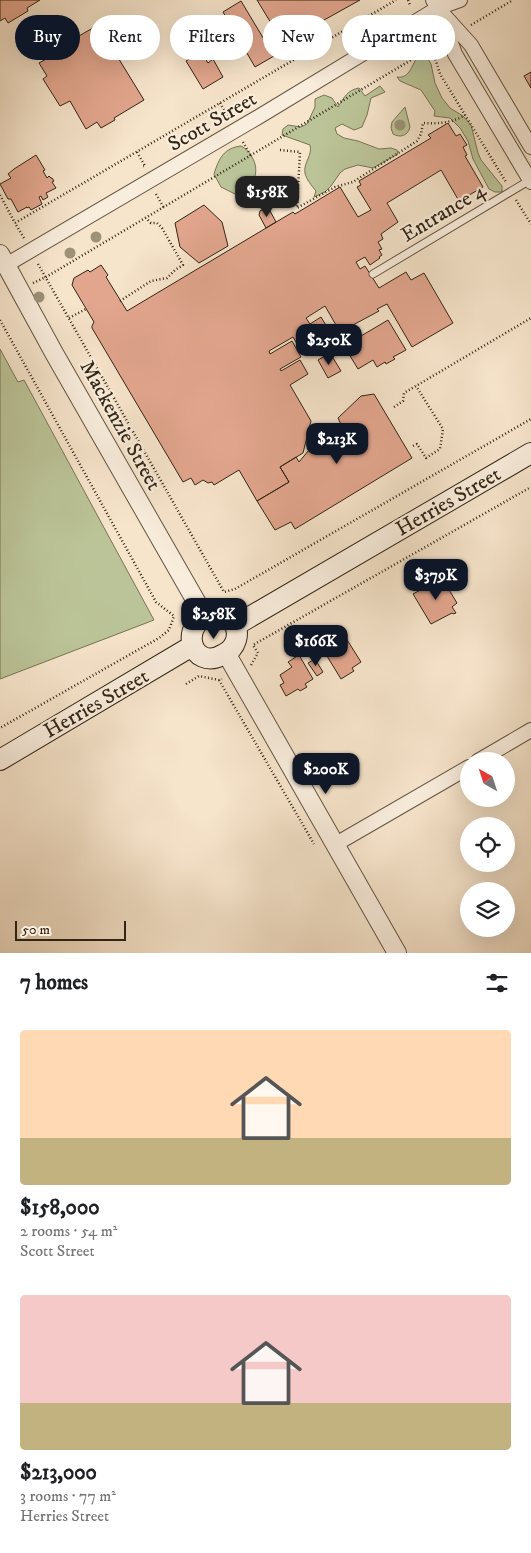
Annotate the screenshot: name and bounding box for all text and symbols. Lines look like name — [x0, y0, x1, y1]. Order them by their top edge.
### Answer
chip: Buy — [15, 15, 80, 60]
chip: Rent — [90, 15, 160, 60]
chip: Filters — [170, 15, 253, 60]
chip: New — [263, 15, 332, 60]
chip: Apartment — [342, 15, 455, 60]
street label: Scott Street — [164, 86, 262, 158]
pin: $158K — [232, 176, 302, 218]
street label: Entrance 4 — [396, 177, 491, 248]
text: $158K — [246, 182, 288, 202]
pin: $250K — [294, 324, 364, 366]
text: $250K — [307, 330, 351, 350]
street label: Mackenzie Street — [74, 356, 167, 495]
pin: $213K — [302, 422, 372, 465]
text: $213K — [317, 429, 357, 449]
street label: Herries Street — [391, 461, 506, 542]
pin: $379K — [401, 558, 471, 601]
text: $379K — [415, 565, 457, 585]
pin: $258K — [179, 598, 249, 640]
text: $258K — [192, 604, 236, 624]
pin: $166K — [281, 624, 351, 667]
text: $166K — [295, 631, 337, 651]
street label: Herries Street — [39, 663, 154, 744]
pin: $200K — [291, 752, 361, 795]
north arrow — [460, 752, 515, 808]
map controls — [460, 752, 515, 937]
text: $200K — [303, 759, 349, 779]
button: locate — [460, 817, 515, 872]
button: layers — [460, 882, 515, 937]
scale bar — [15, 918, 126, 941]
text: 50 m — [22, 921, 50, 939]
icon: filters — [483, 969, 511, 997]
text: 7 homes — [20, 970, 88, 996]
icon: home — [221, 1063, 311, 1153]
text: $158,000 — [20, 1195, 99, 1221]
text: 2 rooms · 54 m² — [20, 1221, 117, 1241]
text: Scott Street — [20, 1241, 95, 1261]
icon: home — [221, 1328, 311, 1418]
text: $213,000 — [20, 1460, 97, 1486]
text: 3 rooms · 77 m² — [20, 1486, 116, 1506]
text: Herries Street — [20, 1506, 109, 1526]

